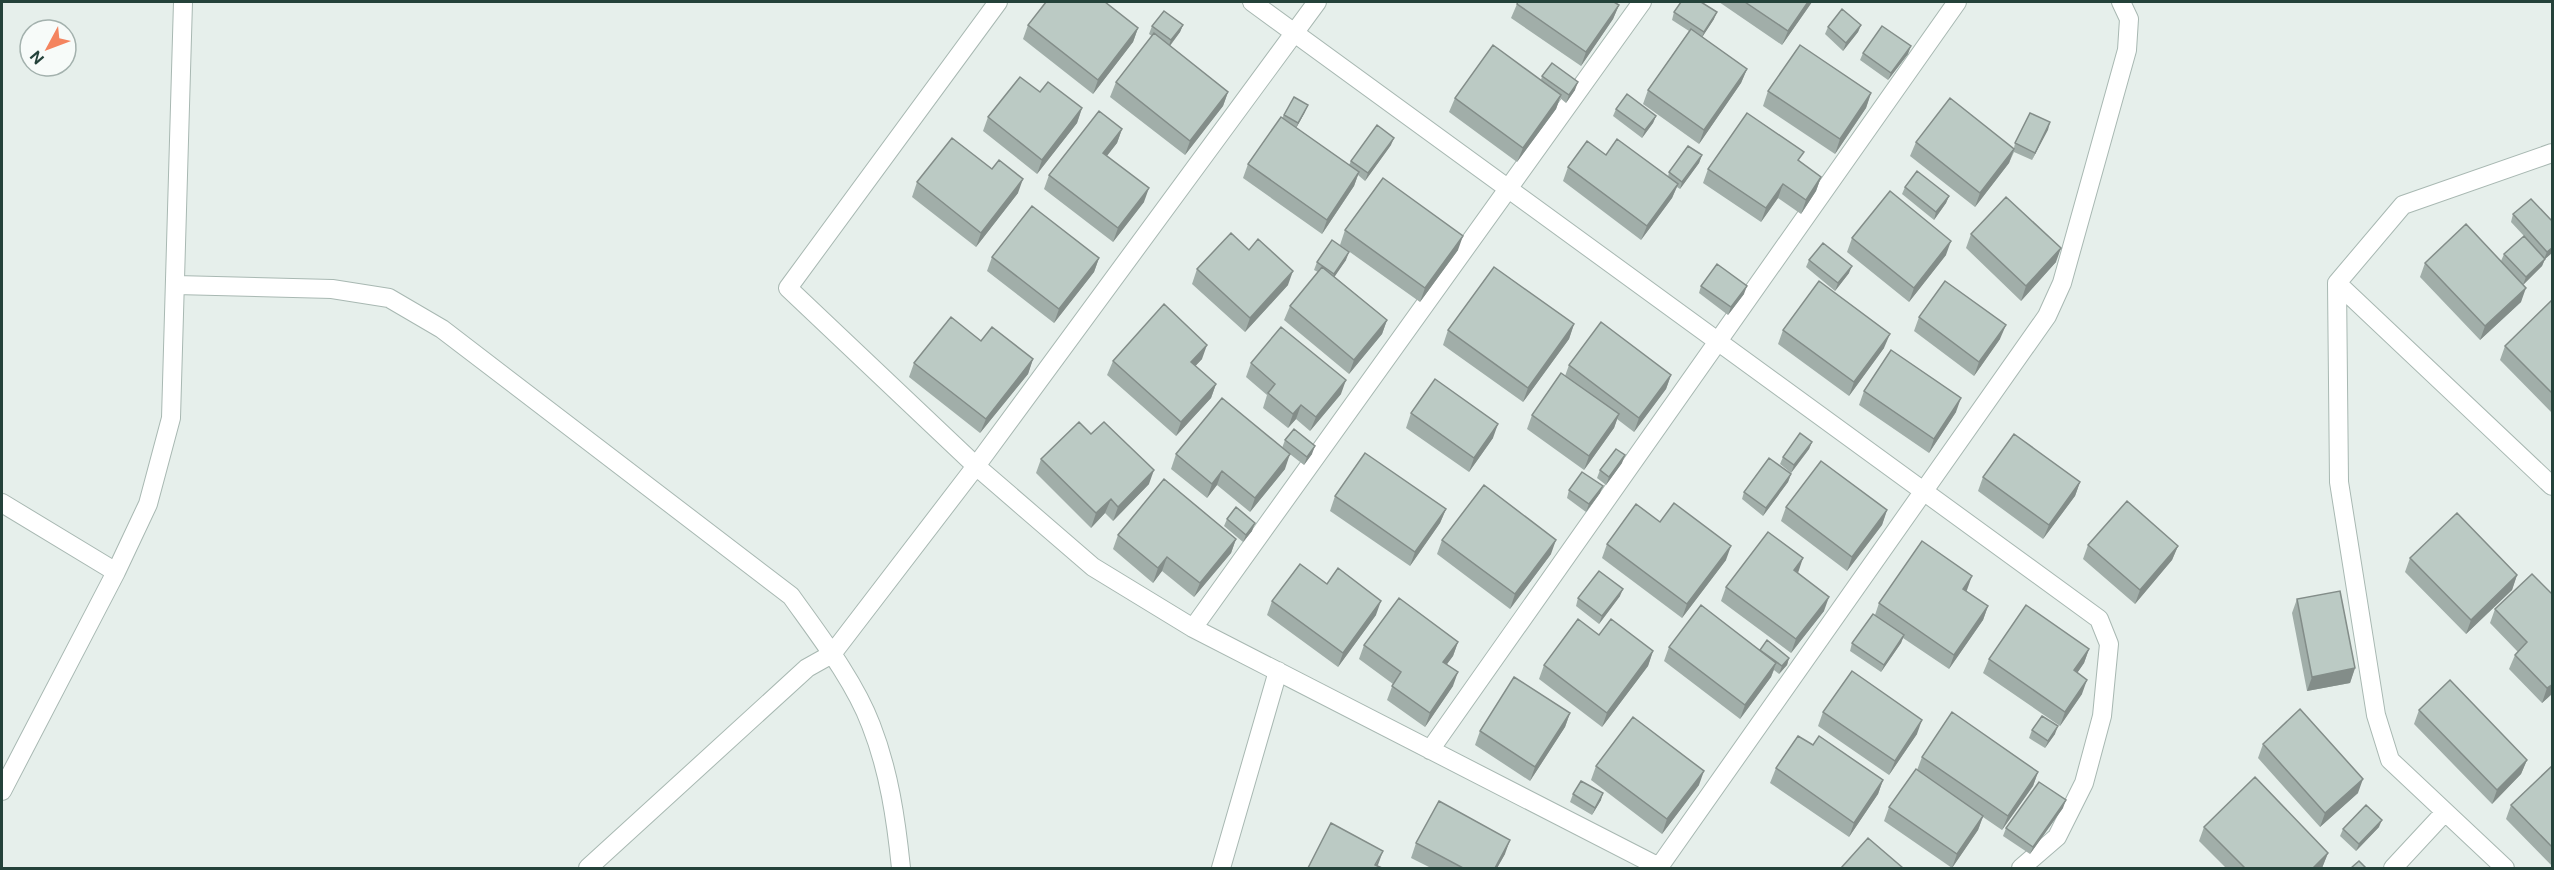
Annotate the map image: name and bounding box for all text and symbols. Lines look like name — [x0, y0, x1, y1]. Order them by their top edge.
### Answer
north arrow — [18, 18, 78, 78]
text: N — [25, 46, 49, 69]

